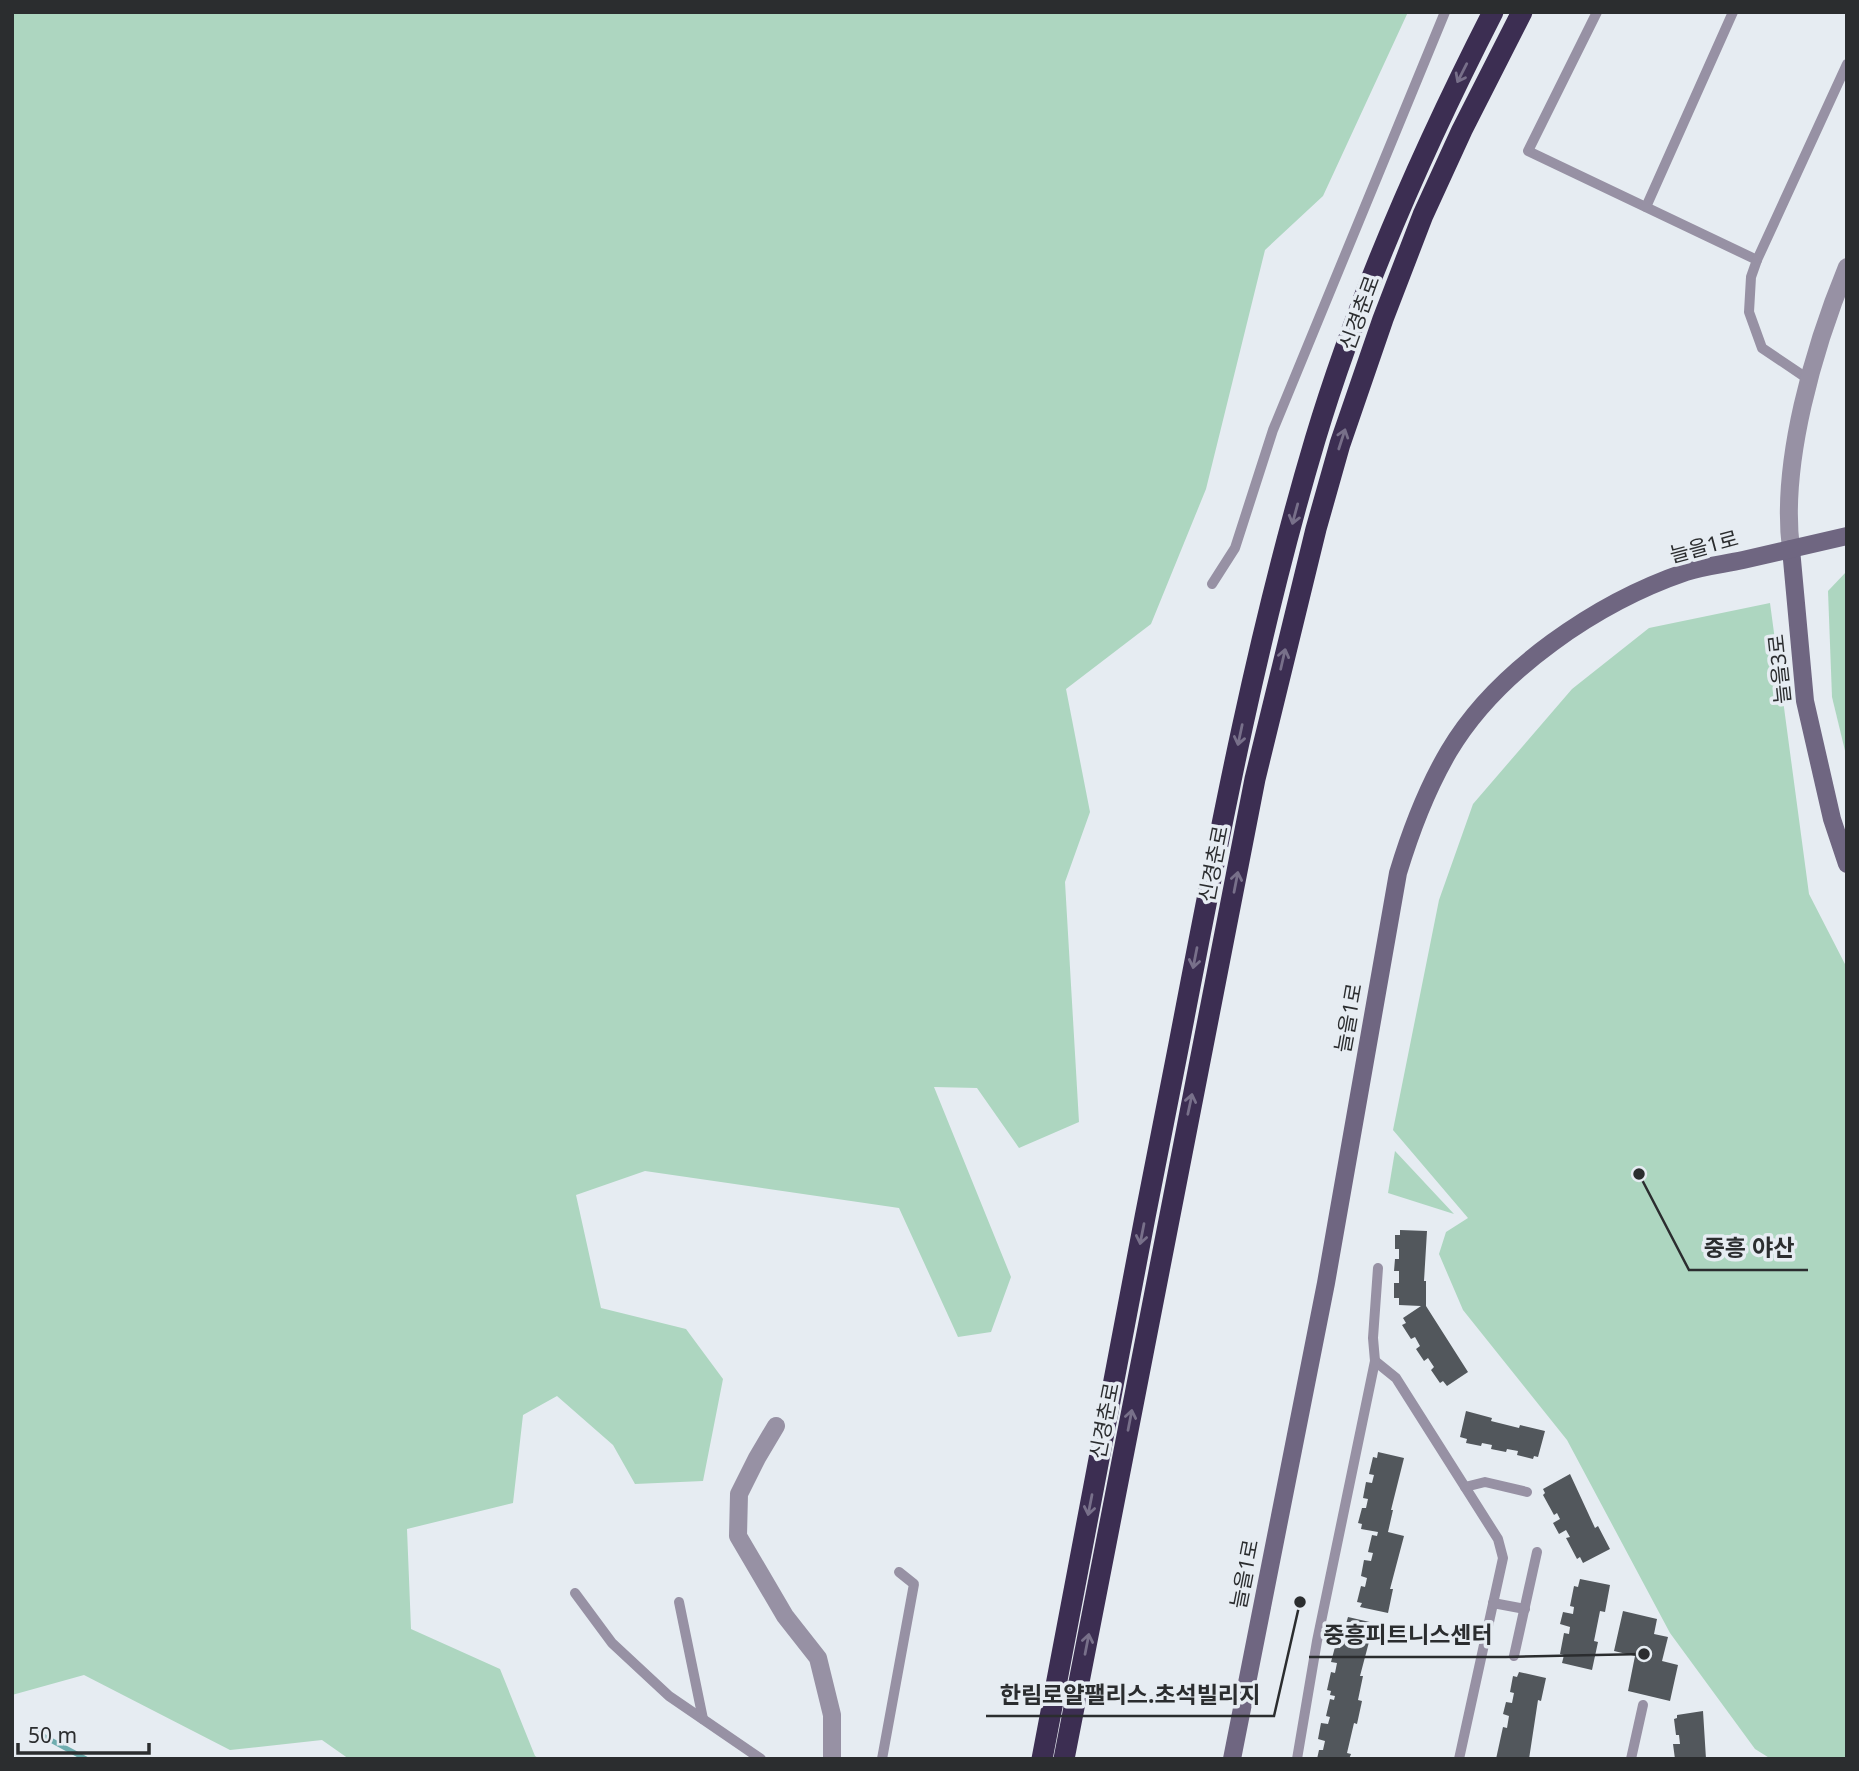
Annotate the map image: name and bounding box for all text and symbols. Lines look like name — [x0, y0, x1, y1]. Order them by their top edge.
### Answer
one-way arrow — [1455, 62, 1468, 83]
street label: 신경춘로 — [1333, 272, 1385, 354]
one-way arrow — [1336, 429, 1349, 451]
one-way arrow — [1288, 502, 1301, 525]
street label: 늘을1로 — [1666, 523, 1741, 569]
street label: 늘을3로 — [1761, 633, 1797, 705]
one-way arrow — [1277, 648, 1290, 671]
one-way arrow — [1233, 723, 1247, 746]
street label: 신경춘로 — [1192, 823, 1234, 904]
one-way arrow — [1230, 871, 1243, 893]
one-way arrow — [1188, 946, 1202, 969]
street label: 늘을1로 — [1328, 981, 1368, 1055]
one-way arrow — [1184, 1093, 1198, 1116]
one-way arrow — [1135, 1222, 1148, 1245]
callout: 중흥 야산 — [1689, 1226, 1808, 1270]
text: 중흥 야산 — [1704, 1231, 1794, 1263]
street label: 신경춘로 — [1083, 1380, 1125, 1461]
one-way arrow — [1124, 1409, 1137, 1432]
one-way arrow — [1082, 1493, 1096, 1516]
street label: 늘을1로 — [1224, 1537, 1264, 1611]
callout: 중흥피트니스센터 — [1309, 1613, 1506, 1657]
text: 중흥피트니스센터 — [1323, 1618, 1493, 1650]
one-way arrow — [1080, 1633, 1094, 1656]
callout: 한림로얄팰리스.초석빌리지 — [986, 1672, 1274, 1716]
text: 한림로얄팰리스.초석빌리지 — [1000, 1678, 1260, 1710]
scale bar — [18, 1712, 149, 1756]
text: 50 m — [28, 1721, 77, 1749]

